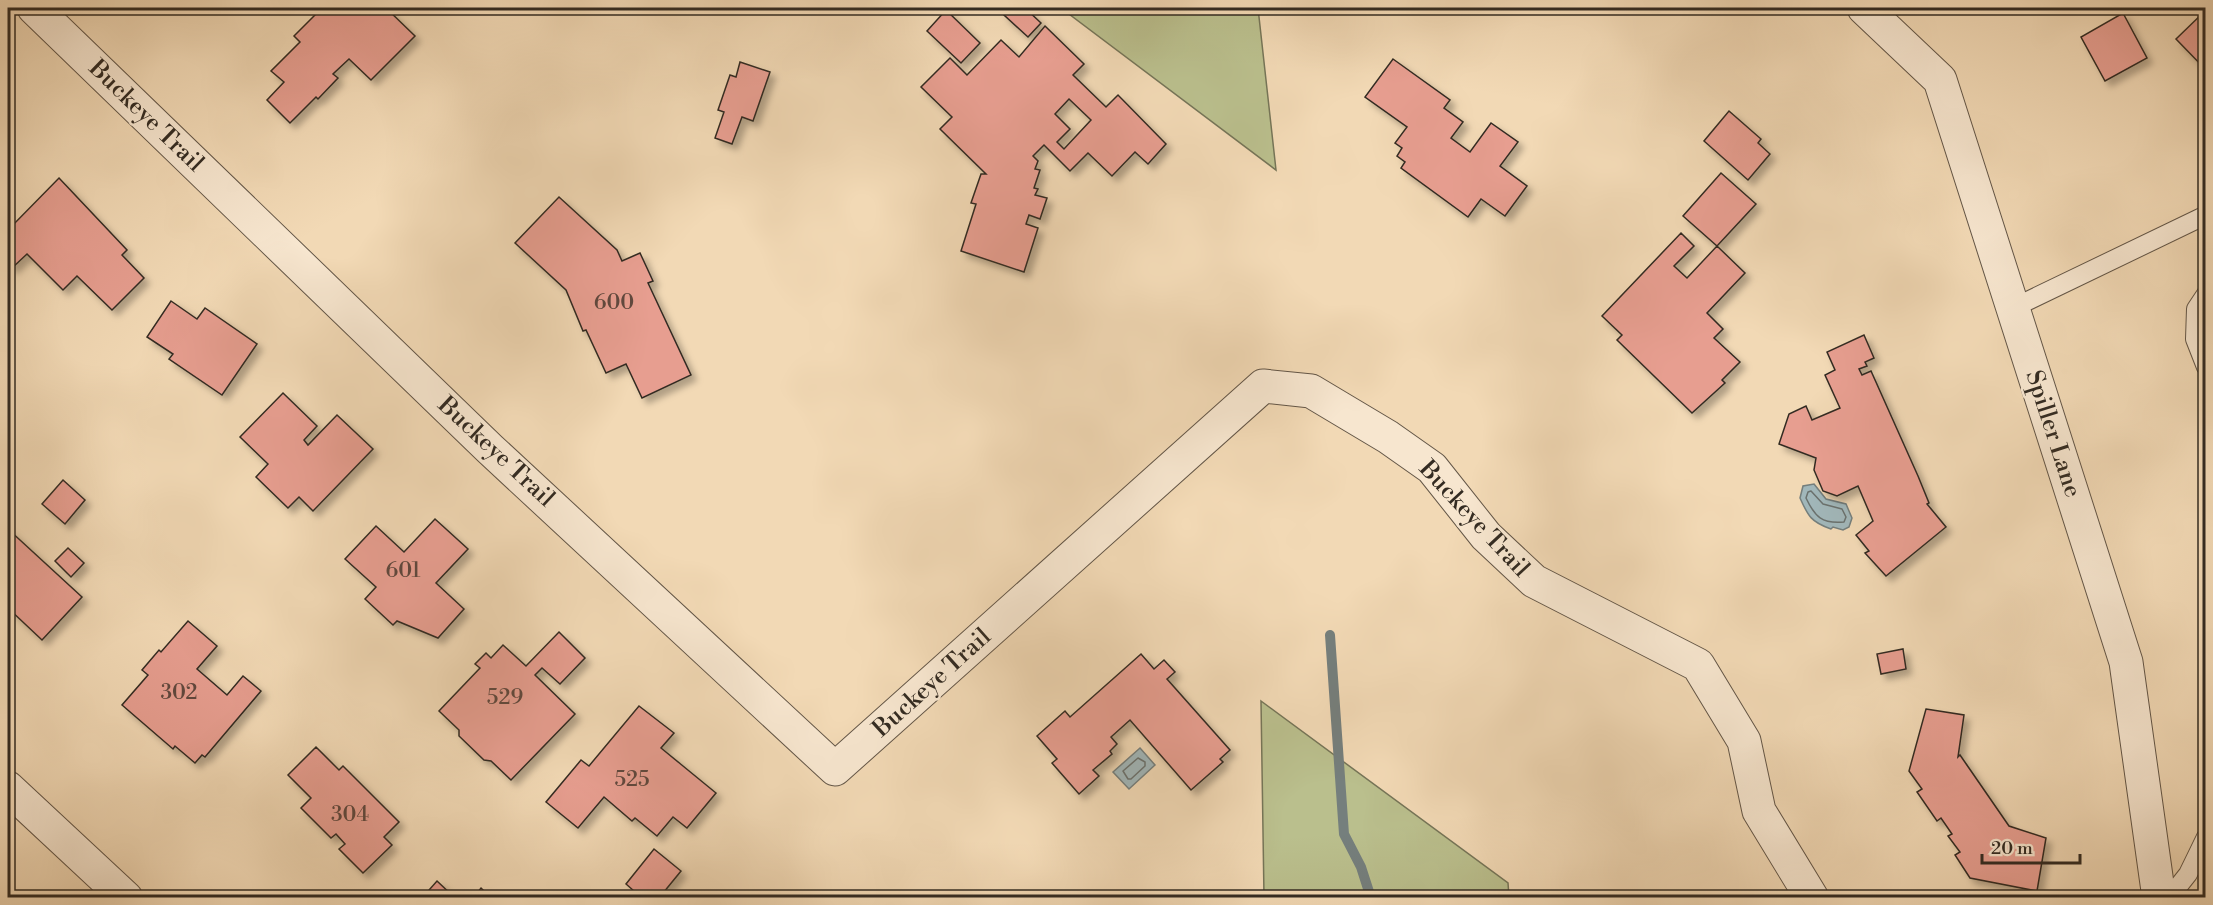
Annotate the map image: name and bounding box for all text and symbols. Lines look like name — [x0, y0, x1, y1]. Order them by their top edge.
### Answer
street label: Buckeye Trail — [81, 53, 210, 178]
house number: 600 — [594, 290, 634, 316]
street label: Spiller Lane — [2018, 367, 2088, 501]
street label: Buckeye Trail — [431, 390, 561, 514]
street label: Buckeye Trail — [1412, 454, 1536, 584]
house number: 601 — [385, 558, 421, 584]
street label: Buckeye Trail — [866, 622, 997, 745]
house number: 302 — [160, 680, 198, 706]
house number: 529 — [487, 685, 523, 711]
house number: 525 — [614, 767, 650, 793]
house number: 304 — [331, 802, 369, 828]
scale bar — [1982, 827, 2080, 865]
text: 20 m — [1991, 837, 2033, 860]

